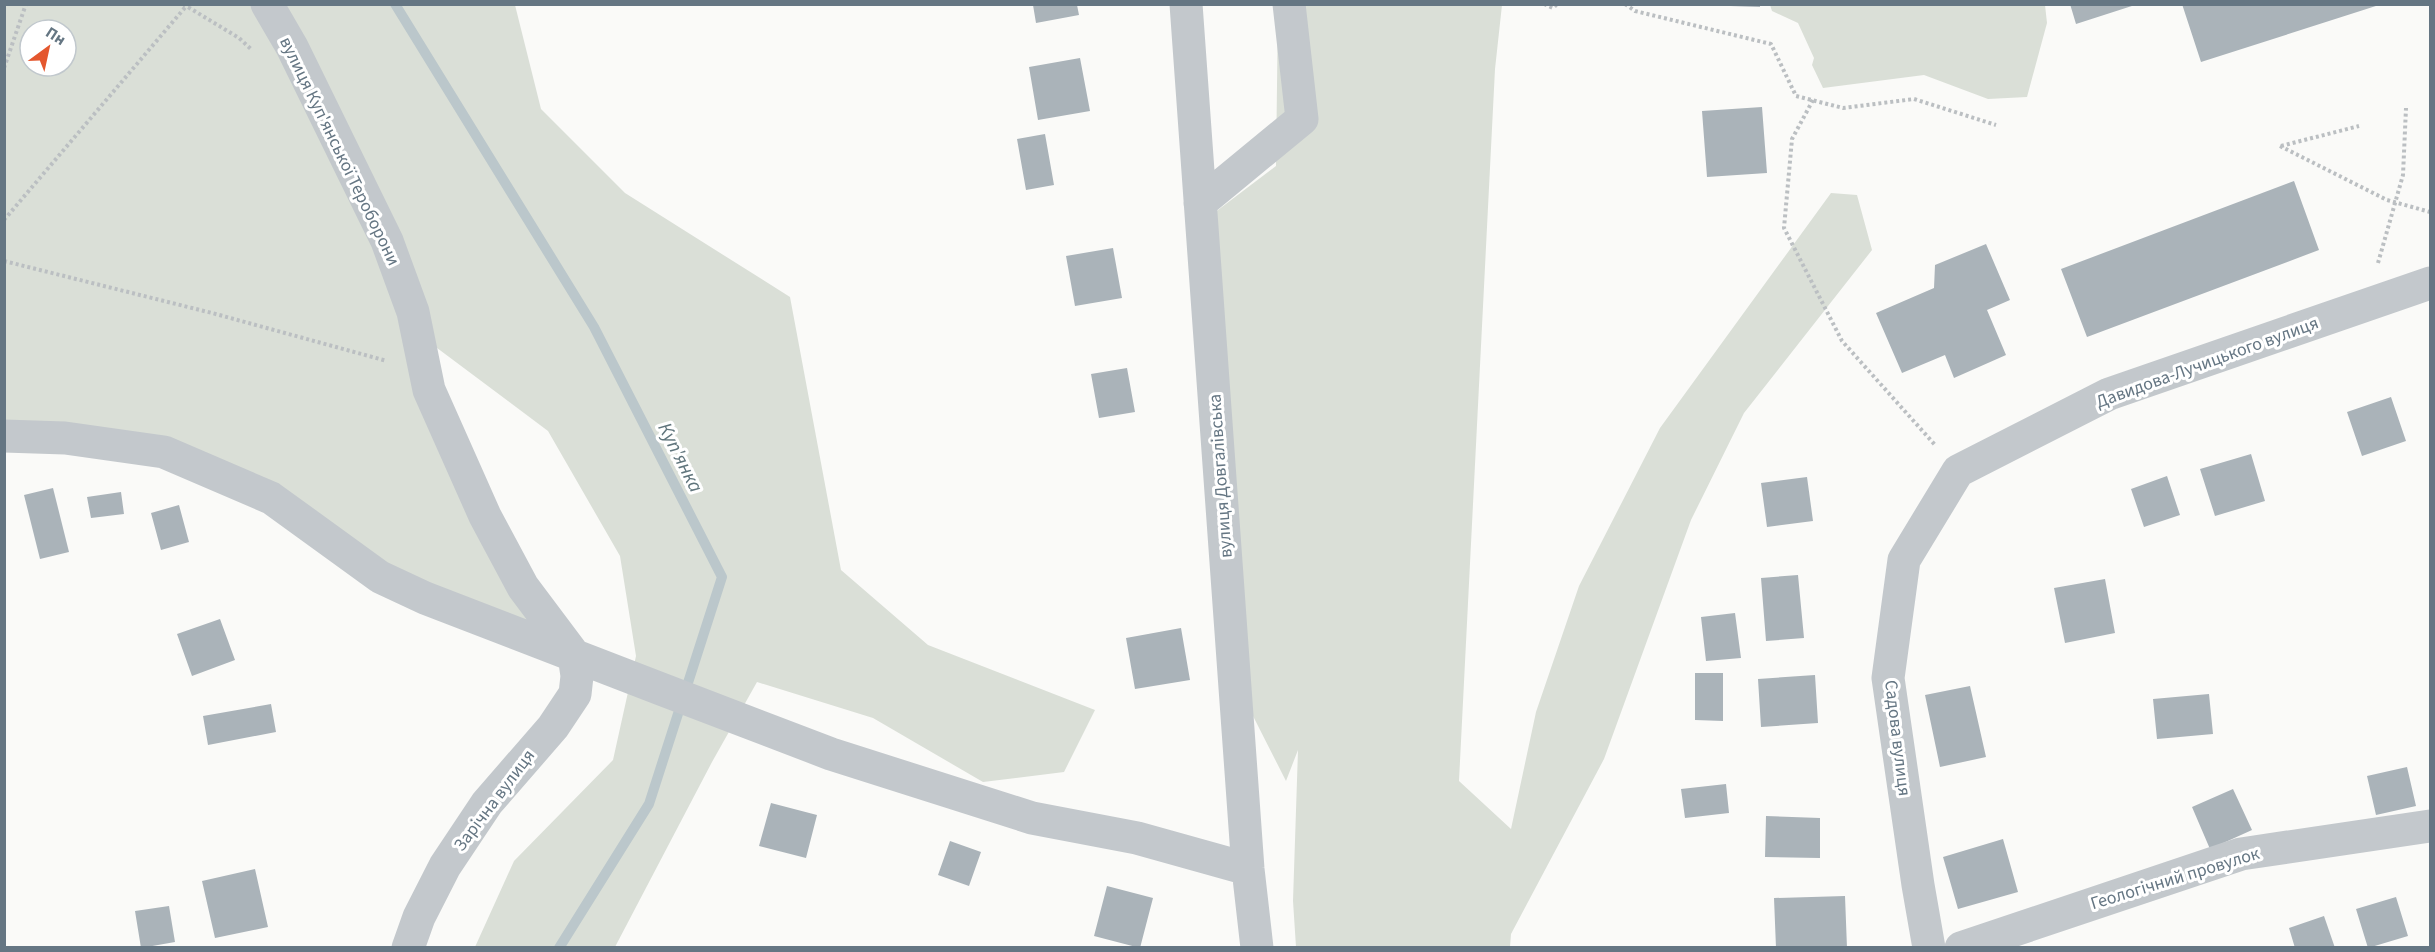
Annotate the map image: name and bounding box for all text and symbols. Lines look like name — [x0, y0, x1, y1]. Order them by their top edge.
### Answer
north arrow — [18, 18, 78, 78]
text: Пн — [41, 22, 70, 51]
street label: вулиця Куп'янської Тероборони — [273, 33, 406, 270]
street label: Давидова-Лучицького вулиця — [2092, 310, 2322, 414]
street label: вулиця Довгалівська — [1202, 393, 1239, 559]
water label: Куп'янка — [651, 418, 710, 498]
street label: Садова вулиця — [1878, 679, 1917, 798]
street label: Зарічна вулиця — [448, 744, 541, 856]
street label: Геологічний провулок — [2088, 841, 2263, 916]

